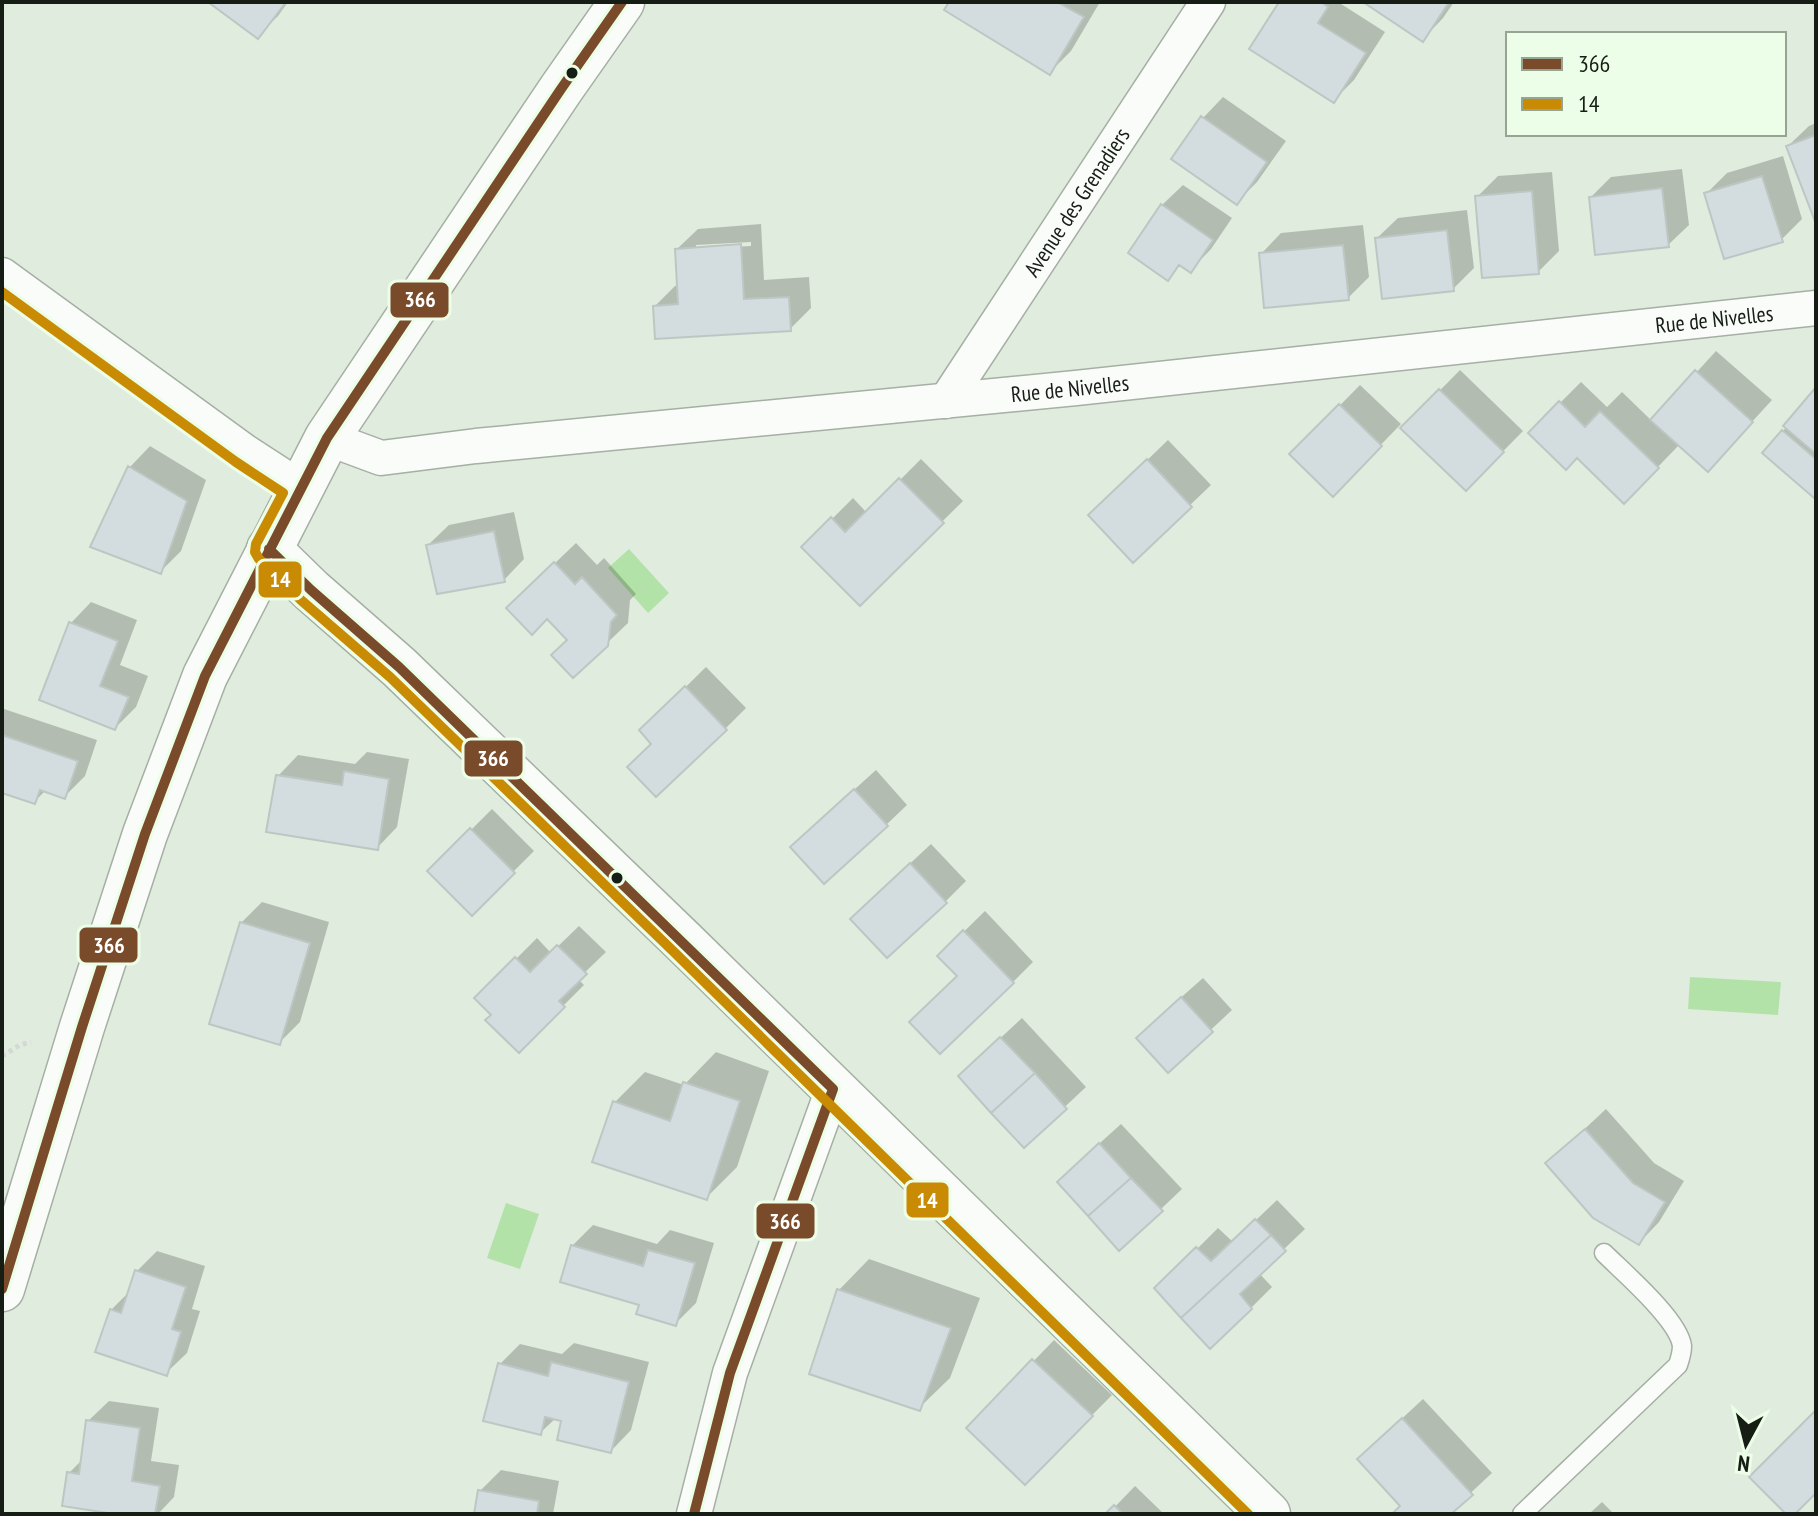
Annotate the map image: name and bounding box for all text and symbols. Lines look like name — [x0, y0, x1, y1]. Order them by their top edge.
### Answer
legend — [1506, 32, 1786, 136]
text: 366 — [1578, 48, 1610, 79]
unlabelled marker — [564, 65, 580, 81]
text: 14 — [1578, 88, 1600, 119]
street label: Avenue des Grenadiers — [1018, 122, 1136, 282]
line badge: 366 — [389, 281, 450, 319]
text: 366 — [404, 285, 436, 313]
street label: Rue de Nivelles — [1654, 299, 1774, 339]
street label: Rue de Nivelles — [1010, 368, 1130, 408]
line badge: 14 — [257, 560, 303, 599]
text: 14 — [269, 565, 291, 593]
line badge: 366 — [463, 739, 524, 778]
text: 366 — [477, 744, 509, 772]
unlabelled marker — [609, 870, 625, 886]
line badge: 366 — [78, 926, 139, 964]
text: 366 — [93, 931, 125, 959]
line badge: 14 — [905, 1181, 950, 1219]
text: 14 — [916, 1186, 938, 1214]
line badge: 366 — [755, 1202, 816, 1240]
text: 366 — [769, 1207, 801, 1235]
north arrow — [1706, 1404, 1786, 1484]
text: N — [1736, 1449, 1751, 1478]

